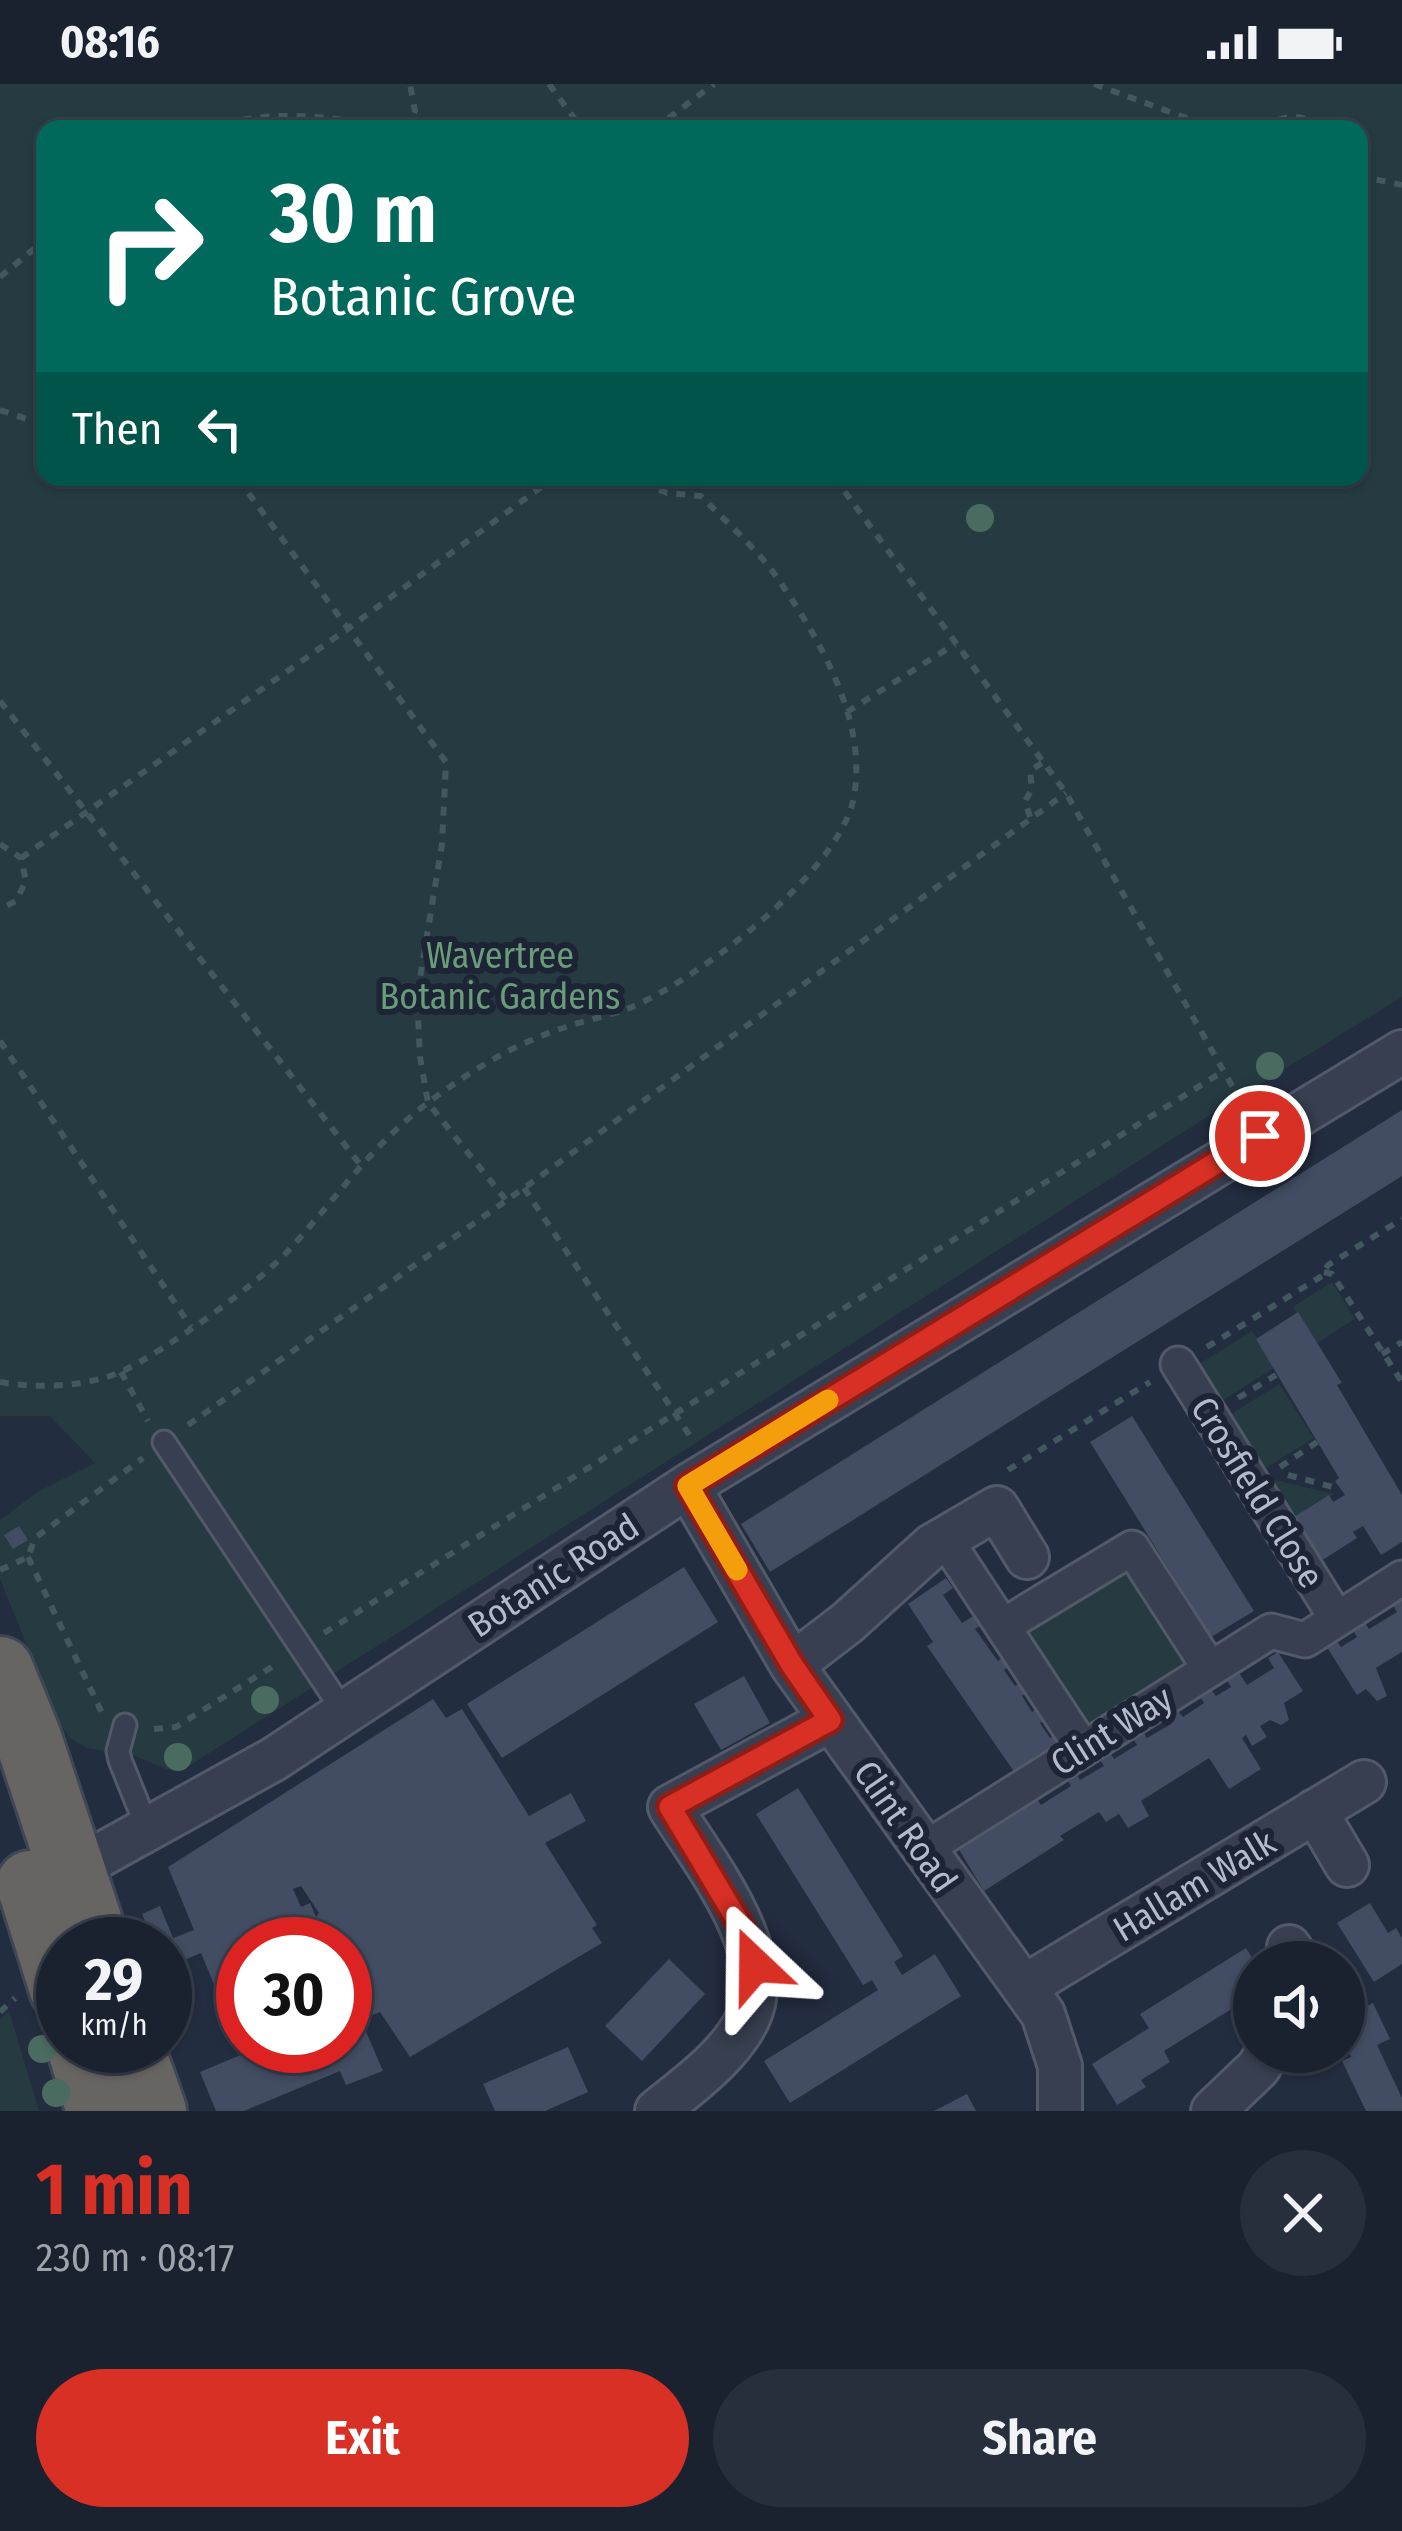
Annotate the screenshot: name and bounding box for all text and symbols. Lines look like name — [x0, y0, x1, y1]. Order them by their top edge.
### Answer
text: 08:16 — [60, 15, 160, 69]
text: 30 m — [270, 163, 437, 264]
icon: right — [72, 168, 228, 324]
text: Botanic Grove — [270, 265, 577, 329]
icon: left — [187, 396, 253, 462]
text: Then — [72, 402, 163, 456]
park label: Wavertree Botanic Gardens — [380, 934, 620, 1019]
pin — [1209, 1085, 1311, 1187]
icon: arrive — [1227, 1103, 1293, 1169]
street label: Crosfield Close — [1181, 1389, 1333, 1596]
street label: Botanic Road — [460, 1504, 647, 1647]
street label: Clint Way — [1043, 1676, 1180, 1785]
street label: Clint Road — [844, 1752, 966, 1901]
street label: Hallam Walk — [1106, 1820, 1284, 1951]
position arrow — [692, 1902, 818, 2028]
speed limit sign: 30 — [216, 1917, 372, 2073]
map controls — [1233, 1941, 1365, 2073]
button: sound — [1233, 1941, 1365, 2073]
text: 29 — [85, 1944, 143, 2016]
text: km/h — [81, 2007, 147, 2043]
text: 1 min — [36, 2147, 193, 2233]
button: close — [1240, 2150, 1366, 2276]
text: 230 m · 08:17 — [36, 2235, 234, 2281]
button: Exit — [36, 2369, 689, 2507]
button: Share — [713, 2369, 1366, 2507]

